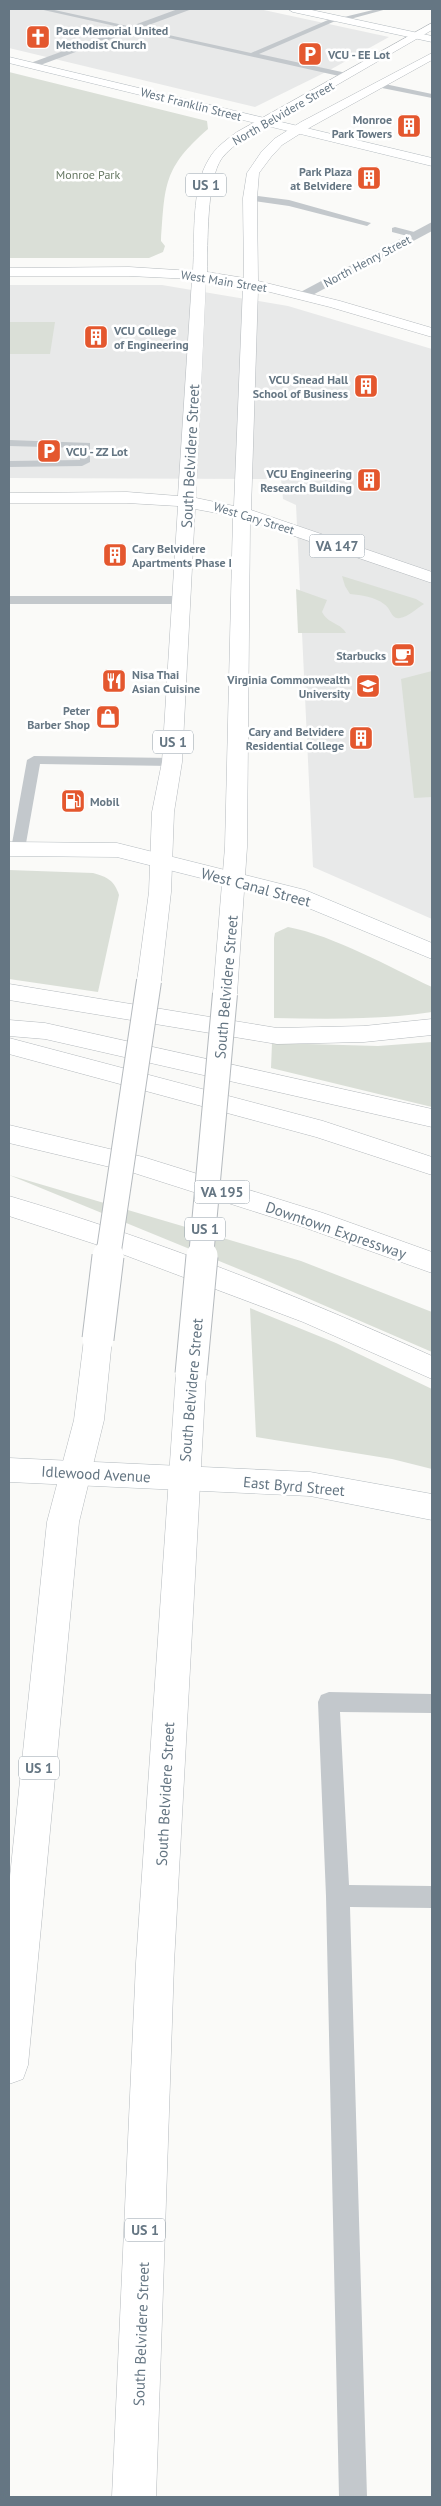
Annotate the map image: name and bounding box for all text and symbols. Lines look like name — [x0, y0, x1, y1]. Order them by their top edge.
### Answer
place label: Pace Memorial United Methodist Church — [56, 23, 168, 52]
church icon: Pace Memorial United Methodist Church — [25, 24, 51, 50]
parking icon: VCU - EE Lot — [297, 41, 323, 67]
place label: VCU - EE Lot — [327, 47, 391, 62]
street label: North Belvidere Street — [229, 78, 337, 148]
street label: West Franklin Street — [139, 84, 243, 124]
place label: Monroe Park Towers — [332, 112, 392, 141]
building icon: Monroe Park Towers — [396, 113, 422, 139]
place label: Park Plaza at Belvidere — [290, 164, 352, 193]
building icon: Park Plaza at Belvidere — [356, 165, 382, 191]
park label: Monroe Park — [56, 167, 120, 182]
road number: US 1 — [186, 174, 226, 196]
street label: North Henry Street — [321, 232, 413, 290]
street label: West Main Street — [180, 267, 268, 295]
place label: VCU College of Engineering — [113, 323, 189, 352]
building icon: VCU College of Engineering — [83, 324, 109, 350]
place label: VCU Snead Hall School of Business — [253, 372, 348, 401]
building icon: VCU Snead Hall School of Business — [353, 373, 379, 399]
street label: South Belvidere Street — [177, 384, 203, 528]
parking icon: VCU - ZZ Lot — [36, 438, 62, 464]
place label: VCU - ZZ Lot — [65, 444, 129, 459]
place label: VCU Engineering Research Building — [260, 466, 352, 495]
building icon: VCU Engineering Research Building — [356, 467, 382, 493]
street label: West Cary Street — [212, 499, 296, 537]
road number: VA 147 — [310, 534, 364, 558]
place label: Cary Belvidere Apartments Phase I — [132, 541, 232, 570]
building icon: Cary Belvidere Apartments Phase I — [102, 542, 128, 568]
cafe icon: Starbucks — [390, 642, 416, 668]
place label: Starbucks — [336, 648, 386, 663]
place label: Nisa Thai Asian Cuisine — [132, 667, 200, 696]
restaurant icon: Nisa Thai Asian Cuisine — [101, 668, 127, 694]
place label: Virginia Commonwealth University — [226, 672, 350, 701]
school or university icon: Virginia Commonwealth University — [355, 673, 381, 699]
place label: Peter Barber Shop — [27, 703, 91, 732]
shop icon: Peter Barber Shop — [95, 704, 121, 730]
place label: Cary and Belvidere Residential College — [246, 724, 344, 753]
building icon: Cary and Belvidere Residential College — [348, 725, 374, 751]
road number: US 1 — [153, 730, 193, 754]
fuel station icon: Mobil — [60, 788, 86, 814]
place label: Mobil — [90, 794, 120, 809]
street label: West Canal Street — [199, 863, 313, 911]
street label: South Belvidere Street — [210, 914, 242, 1060]
road number: VA 195 — [194, 1180, 250, 1204]
street label: Downtown Expressway — [263, 1197, 409, 1263]
road number: US 1 — [185, 1218, 225, 1240]
street label: South Belvidere Street — [175, 1317, 207, 1463]
street label: Idlewood Avenue — [41, 1462, 151, 1486]
street label: East Byrd Street — [242, 1472, 346, 1500]
street label: South Belvidere Street — [152, 1722, 178, 1866]
road number: US 1 — [19, 1756, 59, 1780]
road number: US 1 — [125, 2218, 165, 2242]
street label: South Belvidere Street — [129, 2262, 153, 2406]

